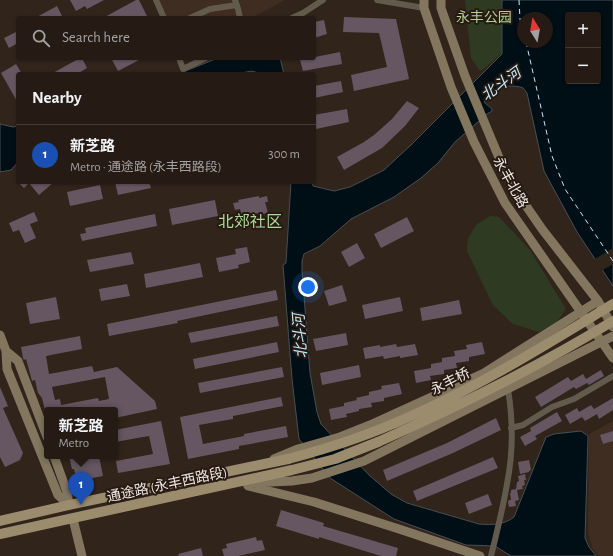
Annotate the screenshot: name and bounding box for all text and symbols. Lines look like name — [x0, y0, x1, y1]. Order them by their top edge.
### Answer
park label: 永丰公园 — [456, 10, 512, 25]
north arrow — [517, 12, 553, 48]
map controls — [565, 12, 601, 84]
button: + — [565, 12, 601, 48]
search box — [16, 16, 316, 60]
icon: search — [30, 27, 52, 49]
text: Search here — [62, 30, 130, 45]
button: − — [565, 48, 601, 84]
water label: 北斗河 — [478, 63, 526, 104]
text: Nearby — [32, 89, 82, 106]
text: 新芝路 — [70, 139, 115, 154]
text: 1 — [43, 148, 47, 161]
text: 300 m — [268, 148, 300, 161]
street label: 永丰北路 — [490, 154, 532, 210]
text: Metro · 通途路 (永丰西路段) — [70, 161, 222, 174]
district label: 北郊社区 — [218, 213, 282, 230]
your location — [298, 277, 318, 297]
water label: 北斗河 — [290, 310, 310, 359]
street label: 永丰桥 — [428, 365, 472, 398]
popup — [44, 407, 118, 459]
text: 新芝路 — [58, 419, 104, 434]
text: Metro — [58, 437, 89, 450]
street label: 通途路 (永丰西路段) — [106, 464, 229, 505]
pin: 1 — [68, 472, 94, 505]

